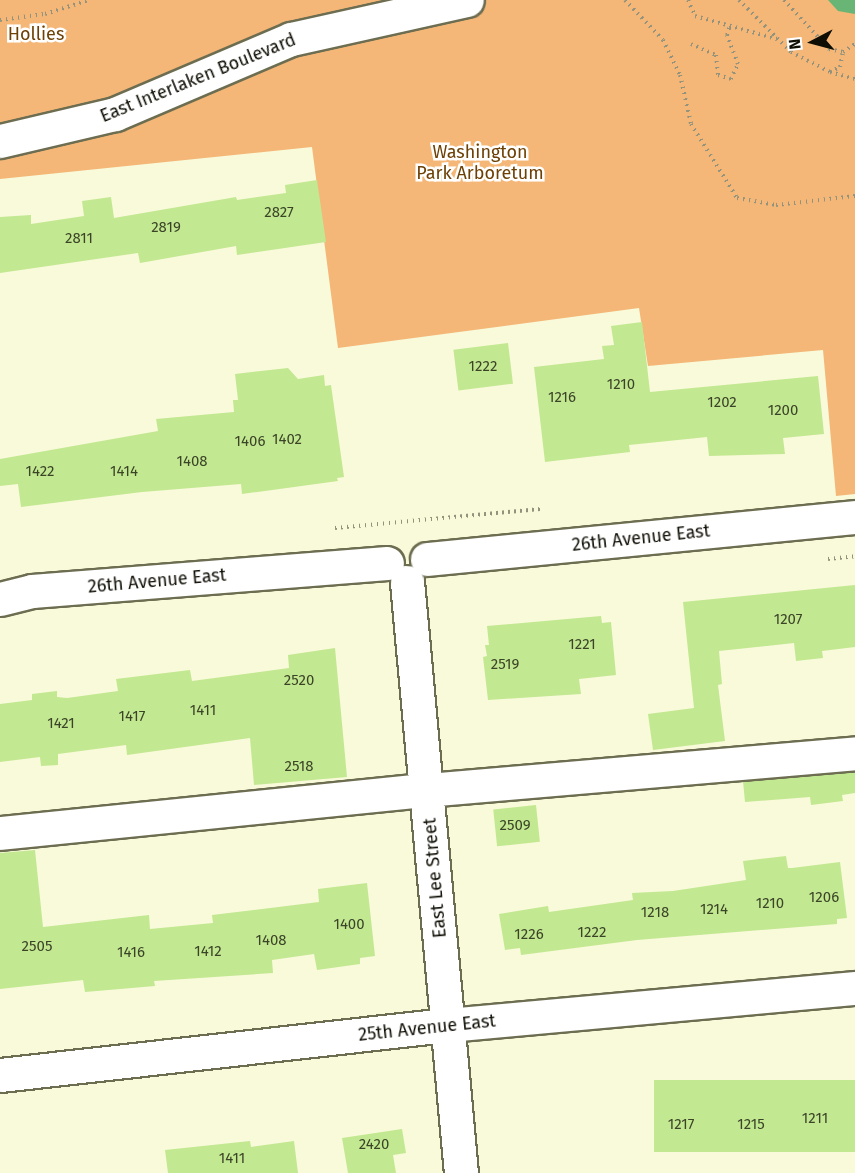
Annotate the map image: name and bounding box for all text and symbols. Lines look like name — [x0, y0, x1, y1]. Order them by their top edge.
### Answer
north arrow — [783, 12, 843, 72]
park label: Hollies — [8, 23, 64, 45]
street label: East Interlaken Boulevard — [97, 29, 299, 127]
text: N — [785, 38, 805, 50]
park label: Washington Park Arboretum — [416, 142, 544, 184]
house number: 2827 — [264, 204, 294, 222]
house number: 2819 — [151, 219, 181, 237]
house number: 2811 — [65, 230, 93, 248]
house number: 1222 — [469, 358, 497, 376]
house number: 1210 — [607, 376, 635, 394]
house number: 1216 — [548, 389, 576, 407]
house number: 1202 — [707, 394, 737, 412]
house number: 1200 — [768, 402, 798, 420]
house number: 1402 — [272, 431, 302, 449]
house number: 1406 — [235, 433, 265, 451]
house number: 1408 — [176, 453, 208, 471]
house number: 1422 — [25, 463, 55, 481]
house number: 1414 — [110, 463, 138, 481]
street label: 26th Avenue East — [571, 520, 711, 556]
street label: 26th Avenue East — [87, 564, 227, 598]
house number: 1207 — [774, 611, 802, 629]
house number: 1221 — [568, 636, 596, 654]
house number: 2519 — [491, 656, 519, 674]
house number: 2520 — [284, 672, 314, 690]
house number: 1411 — [190, 702, 216, 720]
house number: 1417 — [119, 708, 145, 726]
house number: 1421 — [47, 715, 75, 733]
house number: 2518 — [285, 758, 313, 776]
street label: East Lee Street — [419, 817, 451, 939]
house number: 2509 — [499, 817, 531, 835]
house number: 1206 — [809, 889, 839, 907]
house number: 1210 — [756, 895, 784, 913]
house number: 1214 — [700, 901, 728, 919]
house number: 1218 — [641, 904, 669, 922]
house number: 1400 — [333, 916, 365, 934]
house number: 1222 — [578, 924, 606, 942]
house number: 1226 — [514, 926, 544, 944]
house number: 1408 — [255, 932, 287, 950]
house number: 2505 — [22, 938, 52, 956]
house number: 1412 — [194, 943, 222, 961]
house number: 1416 — [117, 944, 145, 962]
street label: 25th Avenue East — [357, 1010, 497, 1046]
house number: 1211 — [802, 1110, 828, 1128]
house number: 1217 — [668, 1116, 694, 1134]
house number: 1215 — [737, 1116, 765, 1134]
house number: 2420 — [359, 1136, 389, 1154]
house number: 1411 — [219, 1150, 245, 1168]

